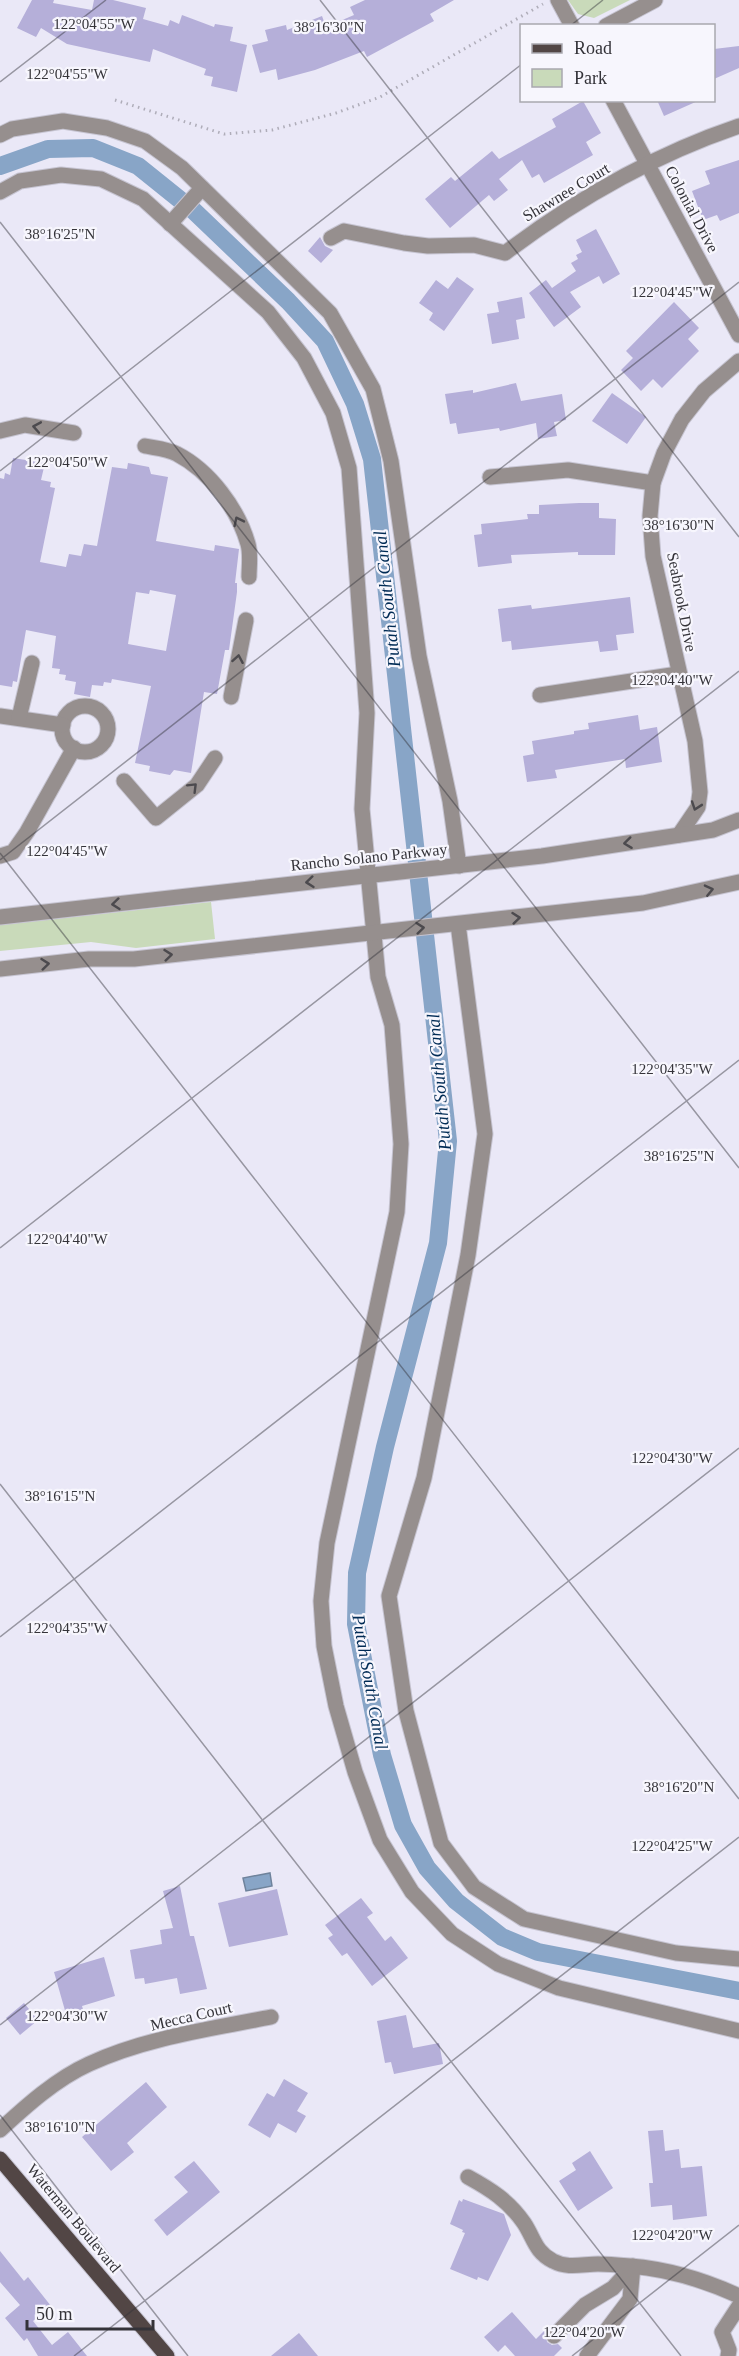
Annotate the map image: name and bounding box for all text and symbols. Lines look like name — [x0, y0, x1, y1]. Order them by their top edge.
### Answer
text: 122°04'55"W — [53, 16, 136, 32]
text: 38°16'30"N — [294, 19, 364, 35]
legend — [520, 24, 715, 102]
text: Road — [574, 38, 612, 58]
text: 122°04'55"W — [26, 66, 109, 82]
text: Park — [574, 68, 607, 88]
street label: Shawnee Court — [520, 159, 613, 225]
street label: Colonial Drive — [662, 163, 722, 255]
text: 38°16'25"N — [25, 226, 95, 242]
text: 122°04'45"W — [631, 284, 714, 300]
one-way arrow — [32, 421, 42, 434]
text: 122°04'50"W — [26, 454, 109, 470]
one-way arrow — [234, 517, 245, 527]
text: 38°16'30"N — [644, 517, 714, 533]
water label: Putah South Canal — [370, 530, 404, 669]
street label: Seabrook Drive — [664, 551, 700, 653]
one-way arrow — [231, 654, 244, 664]
text: 122°04'40"W — [631, 672, 714, 688]
one-way arrow — [186, 784, 197, 795]
one-way arrow — [690, 801, 703, 811]
one-way arrow — [623, 837, 633, 849]
street label: Rancho Solano Parkway — [290, 840, 448, 875]
text: 122°04'45"W — [26, 843, 109, 859]
one-way arrow — [305, 875, 314, 888]
one-way arrow — [704, 885, 714, 898]
one-way arrow — [111, 897, 120, 909]
one-way arrow — [512, 912, 521, 924]
one-way arrow — [416, 922, 425, 935]
one-way arrow — [164, 949, 173, 962]
one-way arrow — [40, 958, 49, 971]
water label: Putah South Canal — [423, 1013, 455, 1152]
text: 122°04'35"W — [631, 1061, 714, 1077]
text: 38°16'25"N — [644, 1148, 714, 1164]
text: 122°04'40"W — [26, 1231, 109, 1247]
text: 122°04'30"W — [631, 1450, 714, 1466]
text: 38°16'15"N — [25, 1488, 95, 1504]
water label: Putah South Canal — [348, 1612, 392, 1751]
text: 122°04'35"W — [26, 1620, 109, 1636]
text: 38°16'20"N — [644, 1779, 714, 1795]
text: 122°04'25"W — [631, 1838, 714, 1854]
street label: Mecca Court — [149, 1998, 234, 2034]
text: 122°04'30"W — [26, 2008, 109, 2024]
text: 38°16'10"N — [25, 2119, 95, 2135]
street label: Waterman Boulevard — [24, 2160, 124, 2276]
text: 122°04'20"W — [631, 2227, 714, 2243]
scale bar — [27, 2293, 153, 2331]
text: 50 m — [36, 2304, 73, 2324]
text: 122°04'20"W — [543, 2324, 626, 2340]

